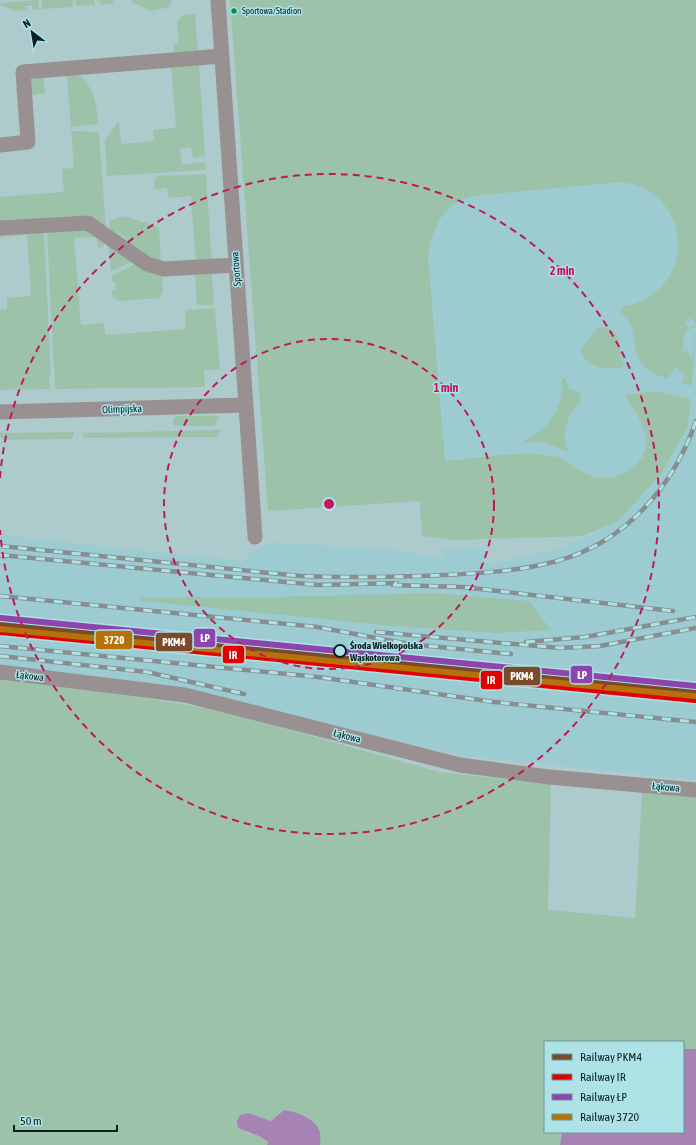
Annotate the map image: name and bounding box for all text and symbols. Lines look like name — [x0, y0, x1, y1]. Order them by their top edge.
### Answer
marker: Sportowa/Stadion — [229, 6, 239, 16]
place label: Sportowa/Stadion — [242, 6, 301, 16]
north arrow — [12, 12, 52, 52]
text: N — [21, 17, 33, 30]
street label: Sportowa — [229, 251, 243, 287]
text: 2 min — [550, 264, 574, 278]
text: 1 min — [434, 381, 458, 395]
street label: Olimpijska — [102, 403, 142, 415]
centre of rings — [322, 497, 336, 511]
line badge: ŁP — [193, 628, 216, 648]
line badge: 3720 — [95, 630, 133, 650]
line badge: PKM4 — [155, 632, 193, 652]
text: ŁP — [200, 632, 210, 644]
text: 3720 — [104, 634, 124, 646]
text: PKM4 — [162, 636, 186, 648]
place label: Środa Wielkopolska Wąskotorowa — [349, 640, 423, 663]
marker: Środa Wielkopolska Wąskotorowa — [333, 644, 347, 658]
line badge: IR — [222, 645, 245, 664]
text: IR — [229, 649, 238, 661]
line badge: ŁP — [570, 665, 593, 684]
line badge: PKM4 — [503, 666, 541, 686]
street label: Łąkowa — [16, 669, 45, 683]
text: ŁP — [577, 669, 587, 681]
line badge: IR — [480, 670, 503, 690]
text: PKM4 — [510, 670, 534, 682]
text: IR — [487, 674, 496, 686]
street label: Łąkowa — [332, 727, 362, 745]
street label: Łąkowa — [652, 780, 681, 794]
legend — [544, 1041, 684, 1133]
text: Railway PKM4 — [580, 1050, 642, 1064]
text: Railway IR — [580, 1070, 626, 1084]
text: Railway ŁP — [580, 1090, 627, 1104]
scale bar — [14, 1107, 117, 1133]
text: Railway 3720 — [580, 1110, 640, 1124]
text: 50 m — [20, 1114, 42, 1128]

